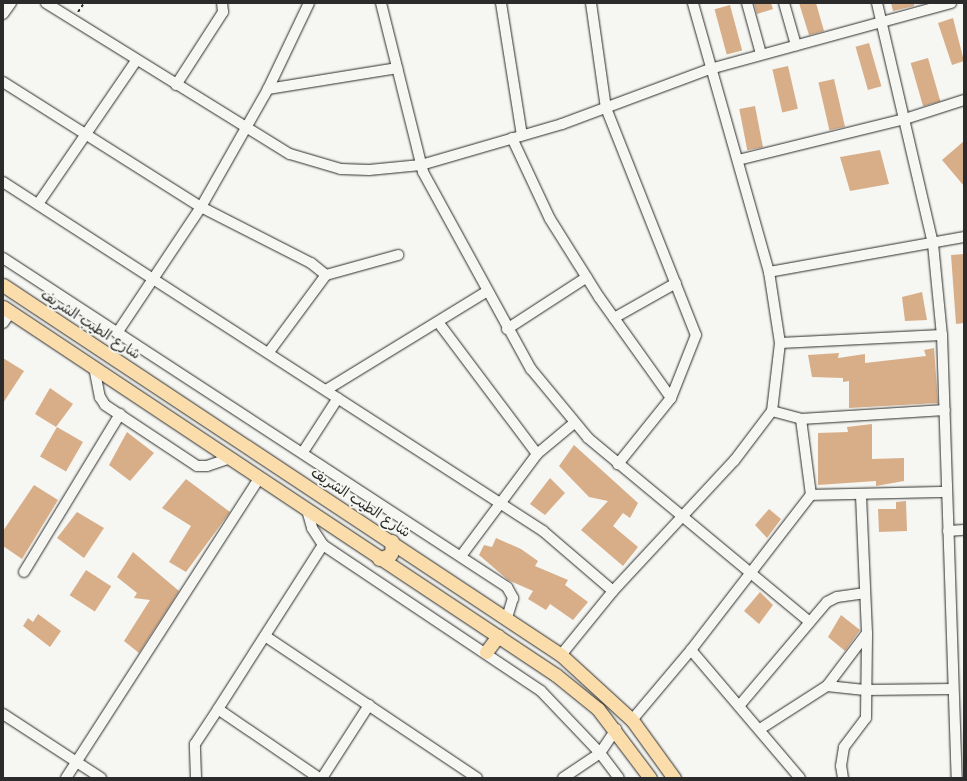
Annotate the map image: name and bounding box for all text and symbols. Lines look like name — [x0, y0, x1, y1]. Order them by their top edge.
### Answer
street label: شارع الطيب الشريف — [38, 286, 144, 362]
street label: شارع الطيب الشريف — [308, 464, 414, 540]

